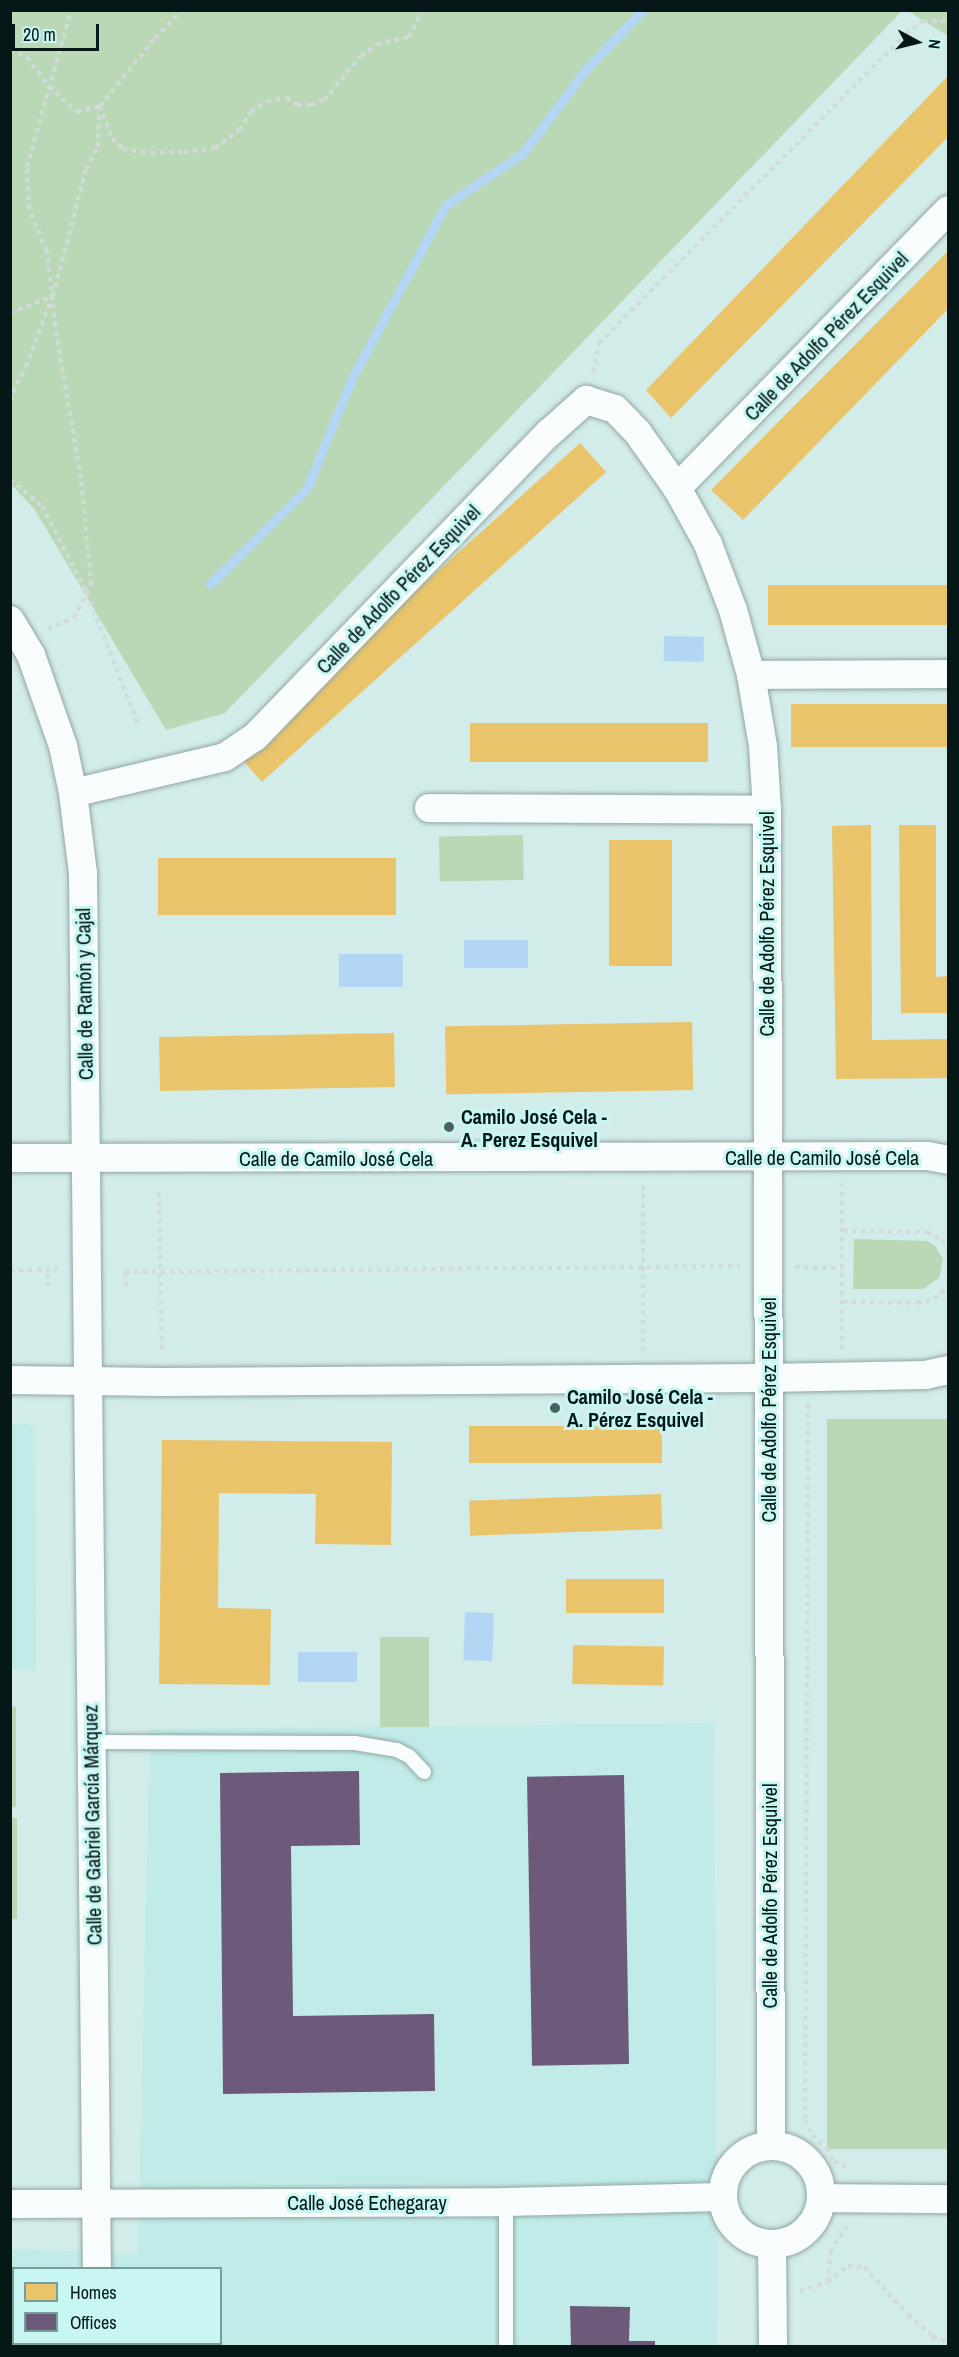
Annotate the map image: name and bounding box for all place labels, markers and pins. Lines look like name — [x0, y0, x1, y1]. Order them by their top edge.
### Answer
place label: Camilo José Cela - A. Perez Esquivel — [461, 1104, 607, 1151]
marker: Camilo José Cela - A. Perez Esquivel — [442, 1120, 456, 1134]
place label: Camilo José Cela - A. Pérez Esquivel — [567, 1384, 713, 1431]
marker: Camilo José Cela - A. Pérez Esquivel — [548, 1401, 562, 1415]

